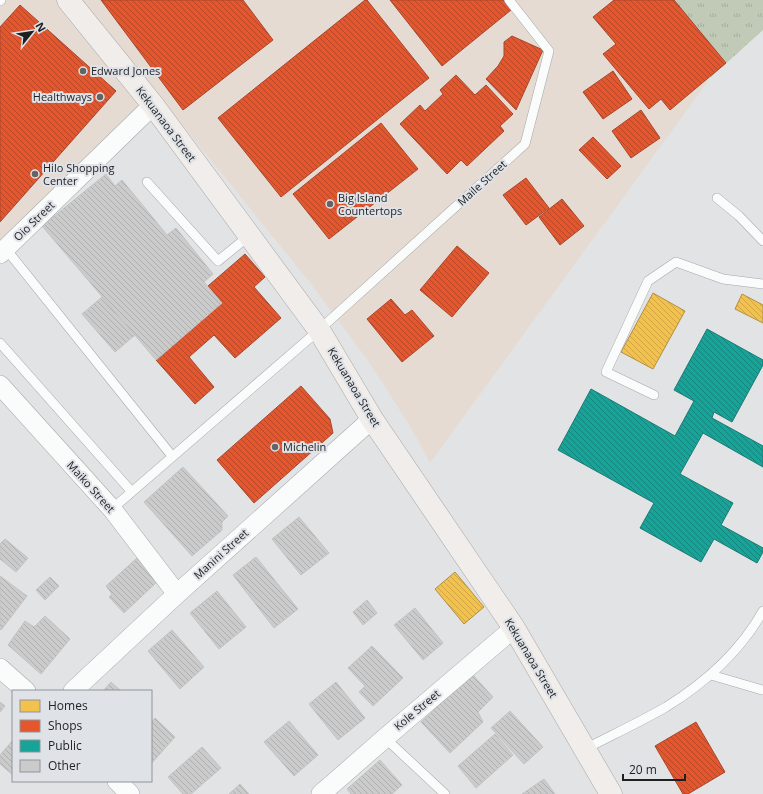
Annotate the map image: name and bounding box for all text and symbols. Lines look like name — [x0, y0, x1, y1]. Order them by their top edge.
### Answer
north arrow — [12, 12, 52, 52]
text: N — [32, 19, 50, 34]
place label: Edward Jones — [91, 63, 160, 78]
marker: Edward Jones — [78, 66, 88, 76]
street label: Kekuanaoa Street — [133, 83, 200, 165]
place label: Healthways — [33, 89, 92, 104]
marker: Healthways — [95, 92, 105, 102]
street label: Maile Street — [454, 156, 510, 209]
place label: Hilo Shopping Center — [43, 160, 115, 188]
marker: Hilo Shopping Center — [30, 169, 40, 179]
place label: Big Island Countertops — [338, 190, 402, 218]
street label: Oio Street — [10, 197, 57, 244]
marker: Big Island Countertops — [325, 199, 335, 209]
street label: Kekuanaoa Street — [325, 344, 384, 430]
place label: Michelin — [283, 439, 326, 454]
marker: Michelin — [270, 442, 280, 452]
street label: Maiko Street — [64, 458, 119, 516]
street label: Manini Street — [190, 525, 251, 582]
street label: Kekuanaoa Street — [502, 615, 561, 701]
street label: Kole Street — [390, 686, 443, 733]
legend — [12, 690, 152, 782]
text: Homes — [48, 697, 88, 714]
text: Shops — [48, 717, 83, 734]
text: Public — [48, 737, 82, 754]
scale bar — [623, 756, 685, 782]
text: Other — [48, 757, 81, 774]
text: 20 m — [629, 761, 657, 778]

